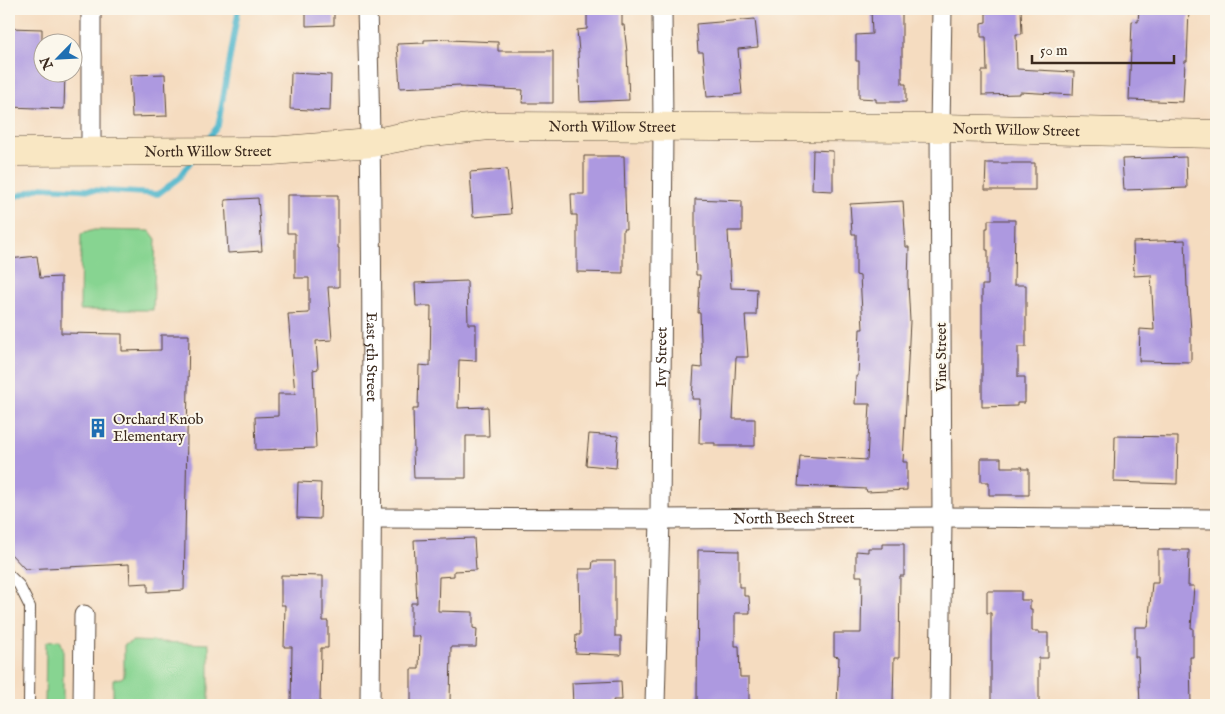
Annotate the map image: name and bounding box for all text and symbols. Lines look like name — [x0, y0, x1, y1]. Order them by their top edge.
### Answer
north arrow — [32, 32, 82, 82]
scale bar — [1032, 32, 1175, 64]
text: 50 m — [1040, 41, 1068, 60]
text: N — [36, 54, 58, 73]
street label: North Willow Street — [549, 117, 676, 136]
street label: North Willow Street — [952, 119, 1080, 141]
street label: North Willow Street — [144, 142, 272, 161]
street label: East 5th Street — [362, 312, 381, 402]
street label: Vine Street — [932, 322, 951, 393]
street label: Ivy Street — [652, 327, 671, 388]
place label: Orchard Knob Elementary — [113, 410, 204, 446]
building icon: Orchard Knob Elementary — [87, 417, 109, 439]
street label: North Beech Street — [733, 508, 855, 528]

